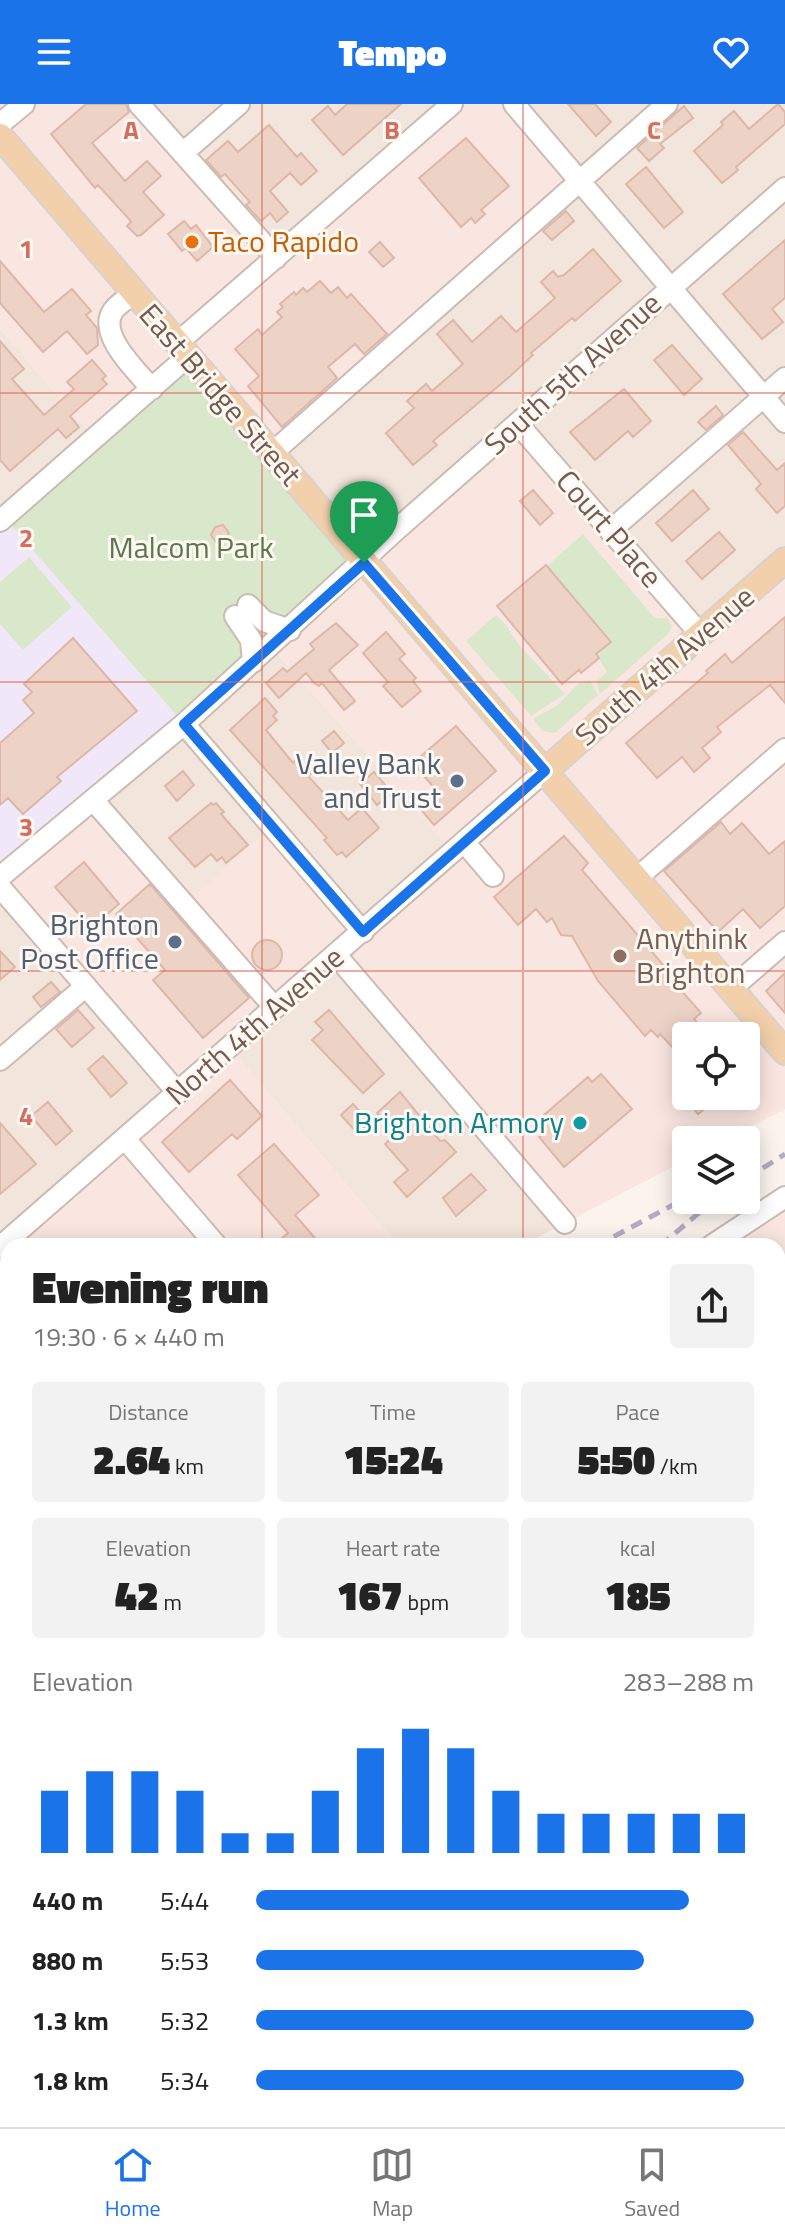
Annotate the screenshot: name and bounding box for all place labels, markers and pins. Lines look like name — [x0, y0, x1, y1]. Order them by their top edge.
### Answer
place label: Taco Rapido — [208, 218, 359, 264]
marker: Taco Rapido — [183, 233, 201, 251]
pin — [330, 481, 398, 563]
place label: Valley Bank and Trust — [296, 740, 441, 820]
marker: Valley Bank and Trust — [448, 772, 466, 790]
place label: Brighton Post Office — [20, 901, 159, 981]
place label: Anythink Brighton — [636, 915, 748, 995]
marker: Brighton Post Office — [166, 933, 184, 951]
marker: Anythink Brighton — [611, 947, 629, 965]
place label: Brighton Armory — [354, 1099, 564, 1145]
marker: Brighton Armory — [571, 1114, 589, 1132]

